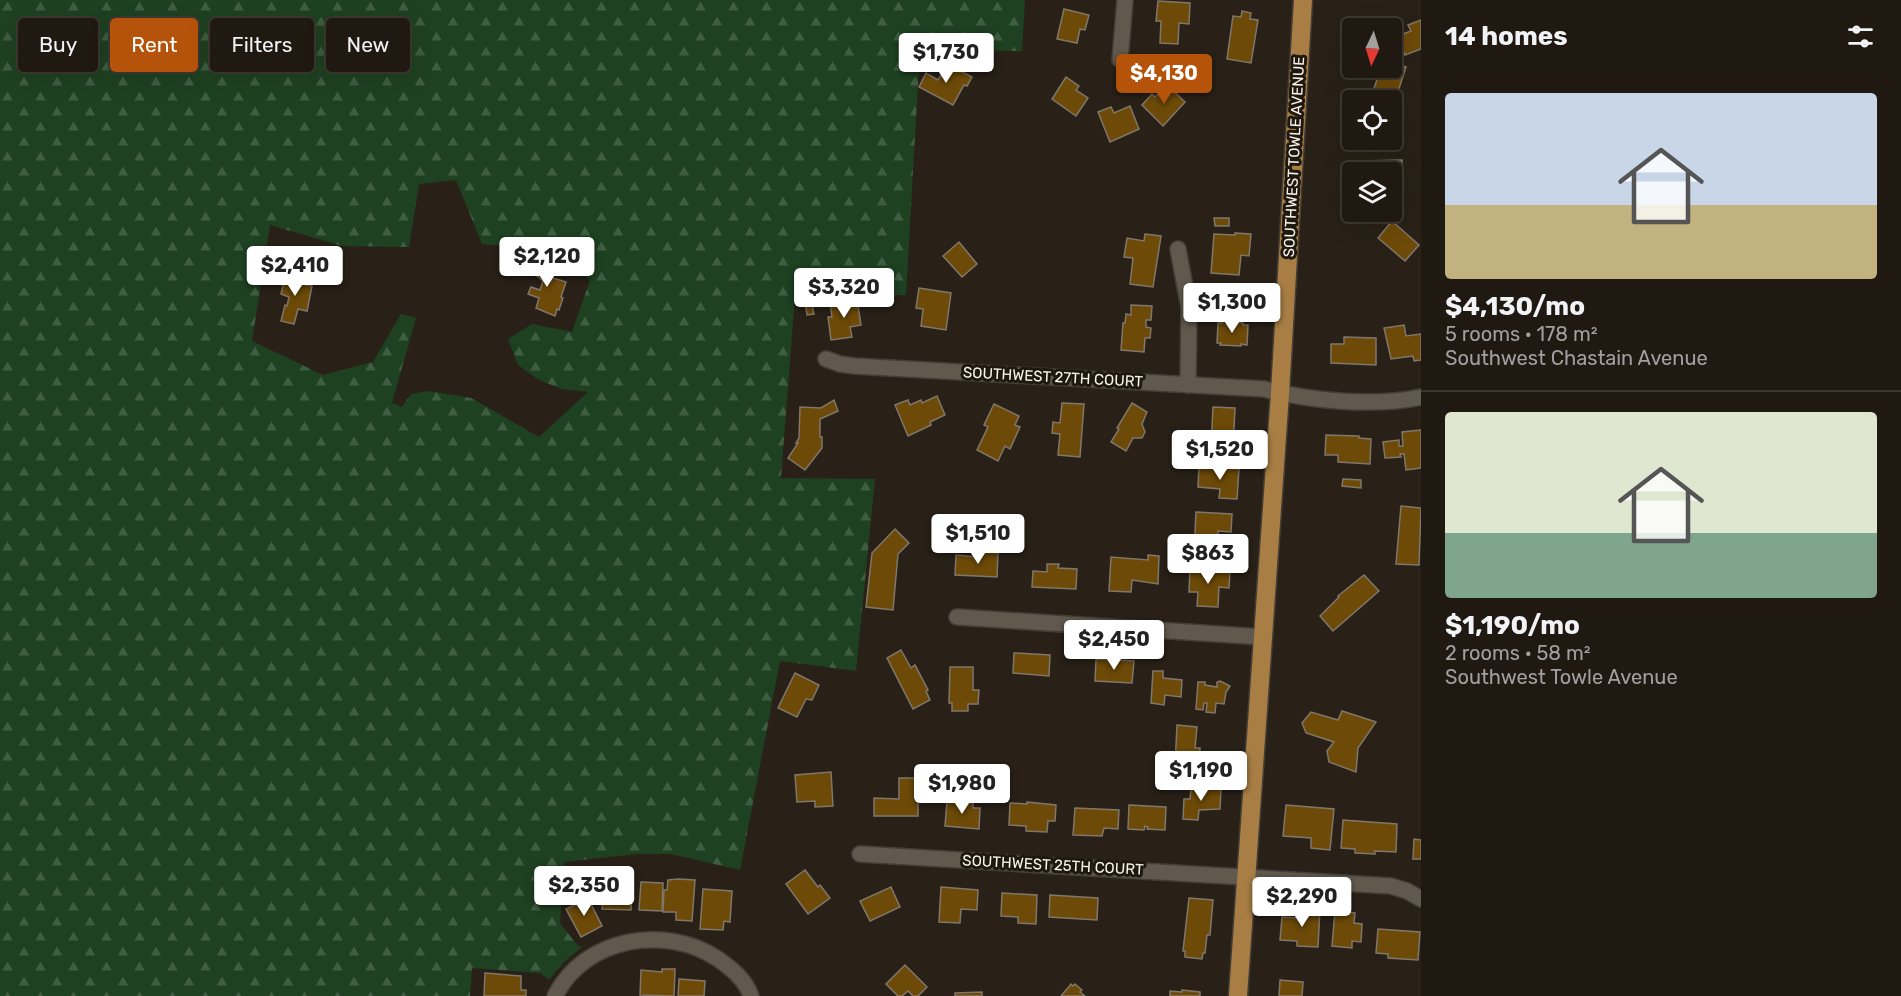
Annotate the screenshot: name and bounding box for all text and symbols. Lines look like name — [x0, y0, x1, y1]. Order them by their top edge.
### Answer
chip: Buy — [18, 18, 98, 72]
chip: Rent — [110, 18, 198, 72]
chip: Filters — [210, 18, 314, 72]
chip: New — [326, 18, 410, 72]
north arrow — [1342, 18, 1402, 78]
map controls — [1342, 18, 1402, 222]
icon: filters — [1844, 20, 1877, 53]
text: 14 homes — [1445, 21, 1568, 52]
pin: $1,730 — [897, 33, 995, 84]
text: $1,730 — [913, 40, 979, 64]
pin: $4,130 — [1115, 54, 1213, 105]
street label: SOUTHWEST TOWLE AVENUE — [1280, 56, 1308, 258]
text: $4,130 — [1130, 61, 1198, 85]
button: locate — [1342, 90, 1402, 150]
icon: home — [1607, 132, 1715, 240]
button: layers — [1342, 162, 1402, 222]
pin: $2,120 — [498, 237, 596, 288]
text: $2,120 — [513, 244, 581, 268]
pin: $2,410 — [246, 246, 344, 297]
text: $2,410 — [261, 253, 329, 277]
pin: $3,320 — [795, 268, 893, 319]
text: $3,320 — [808, 275, 880, 299]
pin: $1,300 — [1183, 283, 1281, 334]
text: $1,300 — [1197, 290, 1267, 314]
text: $4,130/mo — [1445, 291, 1585, 322]
text: 5 rooms · 178 m² — [1445, 322, 1598, 346]
text: Southwest Chastain Avenue — [1445, 346, 1708, 370]
street label: SOUTHWEST 27TH COURT — [962, 363, 1144, 391]
pin: $1,520 — [1171, 430, 1269, 481]
text: $1,520 — [1186, 437, 1254, 461]
icon: home — [1607, 451, 1715, 559]
pin: $1,510 — [929, 514, 1027, 565]
text: $1,510 — [945, 521, 1011, 545]
pin: $863 — [1172, 534, 1244, 585]
text: $863 — [1181, 541, 1235, 565]
text: $1,190/mo — [1445, 610, 1580, 641]
pin: $2,450 — [1065, 620, 1163, 671]
text: $2,450 — [1078, 627, 1150, 651]
text: 2 rooms · 58 m² — [1445, 641, 1591, 665]
text: Southwest Towle Avenue — [1445, 665, 1678, 689]
pin: $1,190 — [1152, 751, 1250, 802]
text: $1,190 — [1169, 758, 1233, 782]
pin: $1,980 — [913, 764, 1011, 815]
text: $1,980 — [928, 771, 996, 795]
street label: SOUTHWEST 25TH COURT — [962, 851, 1144, 879]
pin: $2,350 — [535, 866, 633, 917]
text: $2,350 — [548, 873, 620, 897]
pin: $2,290 — [1253, 877, 1351, 928]
text: $2,290 — [1266, 884, 1338, 908]

